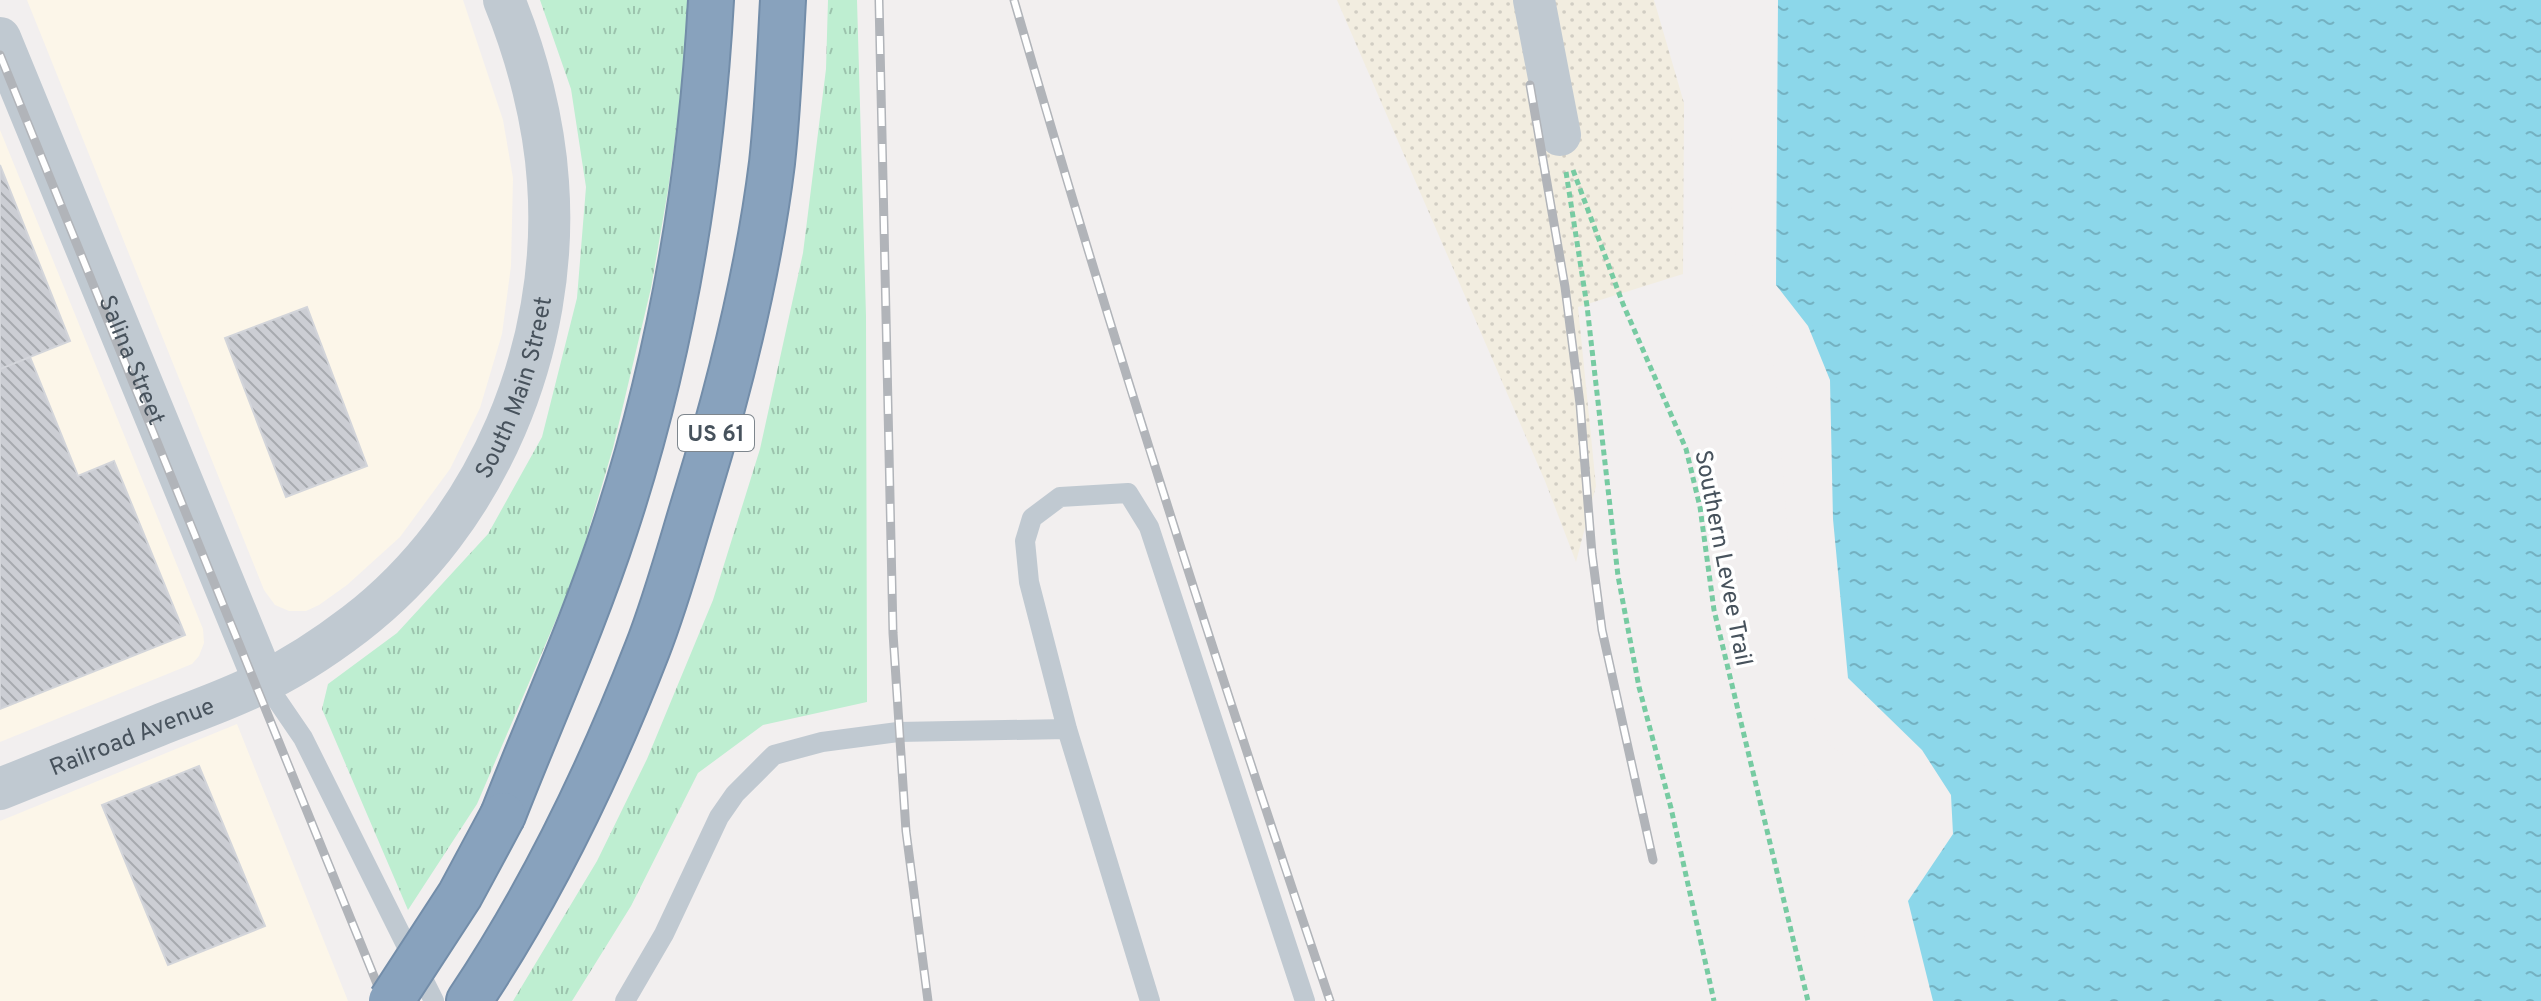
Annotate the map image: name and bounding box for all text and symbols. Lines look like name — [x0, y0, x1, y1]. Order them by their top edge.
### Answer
street label: Salina Street — [90, 291, 170, 430]
street label: South Main Street — [470, 295, 560, 485]
road number: US 61 — [678, 415, 754, 451]
street label: Southern Levee Trail — [1686, 448, 1758, 669]
street label: Railroad Avenue — [46, 692, 219, 784]

